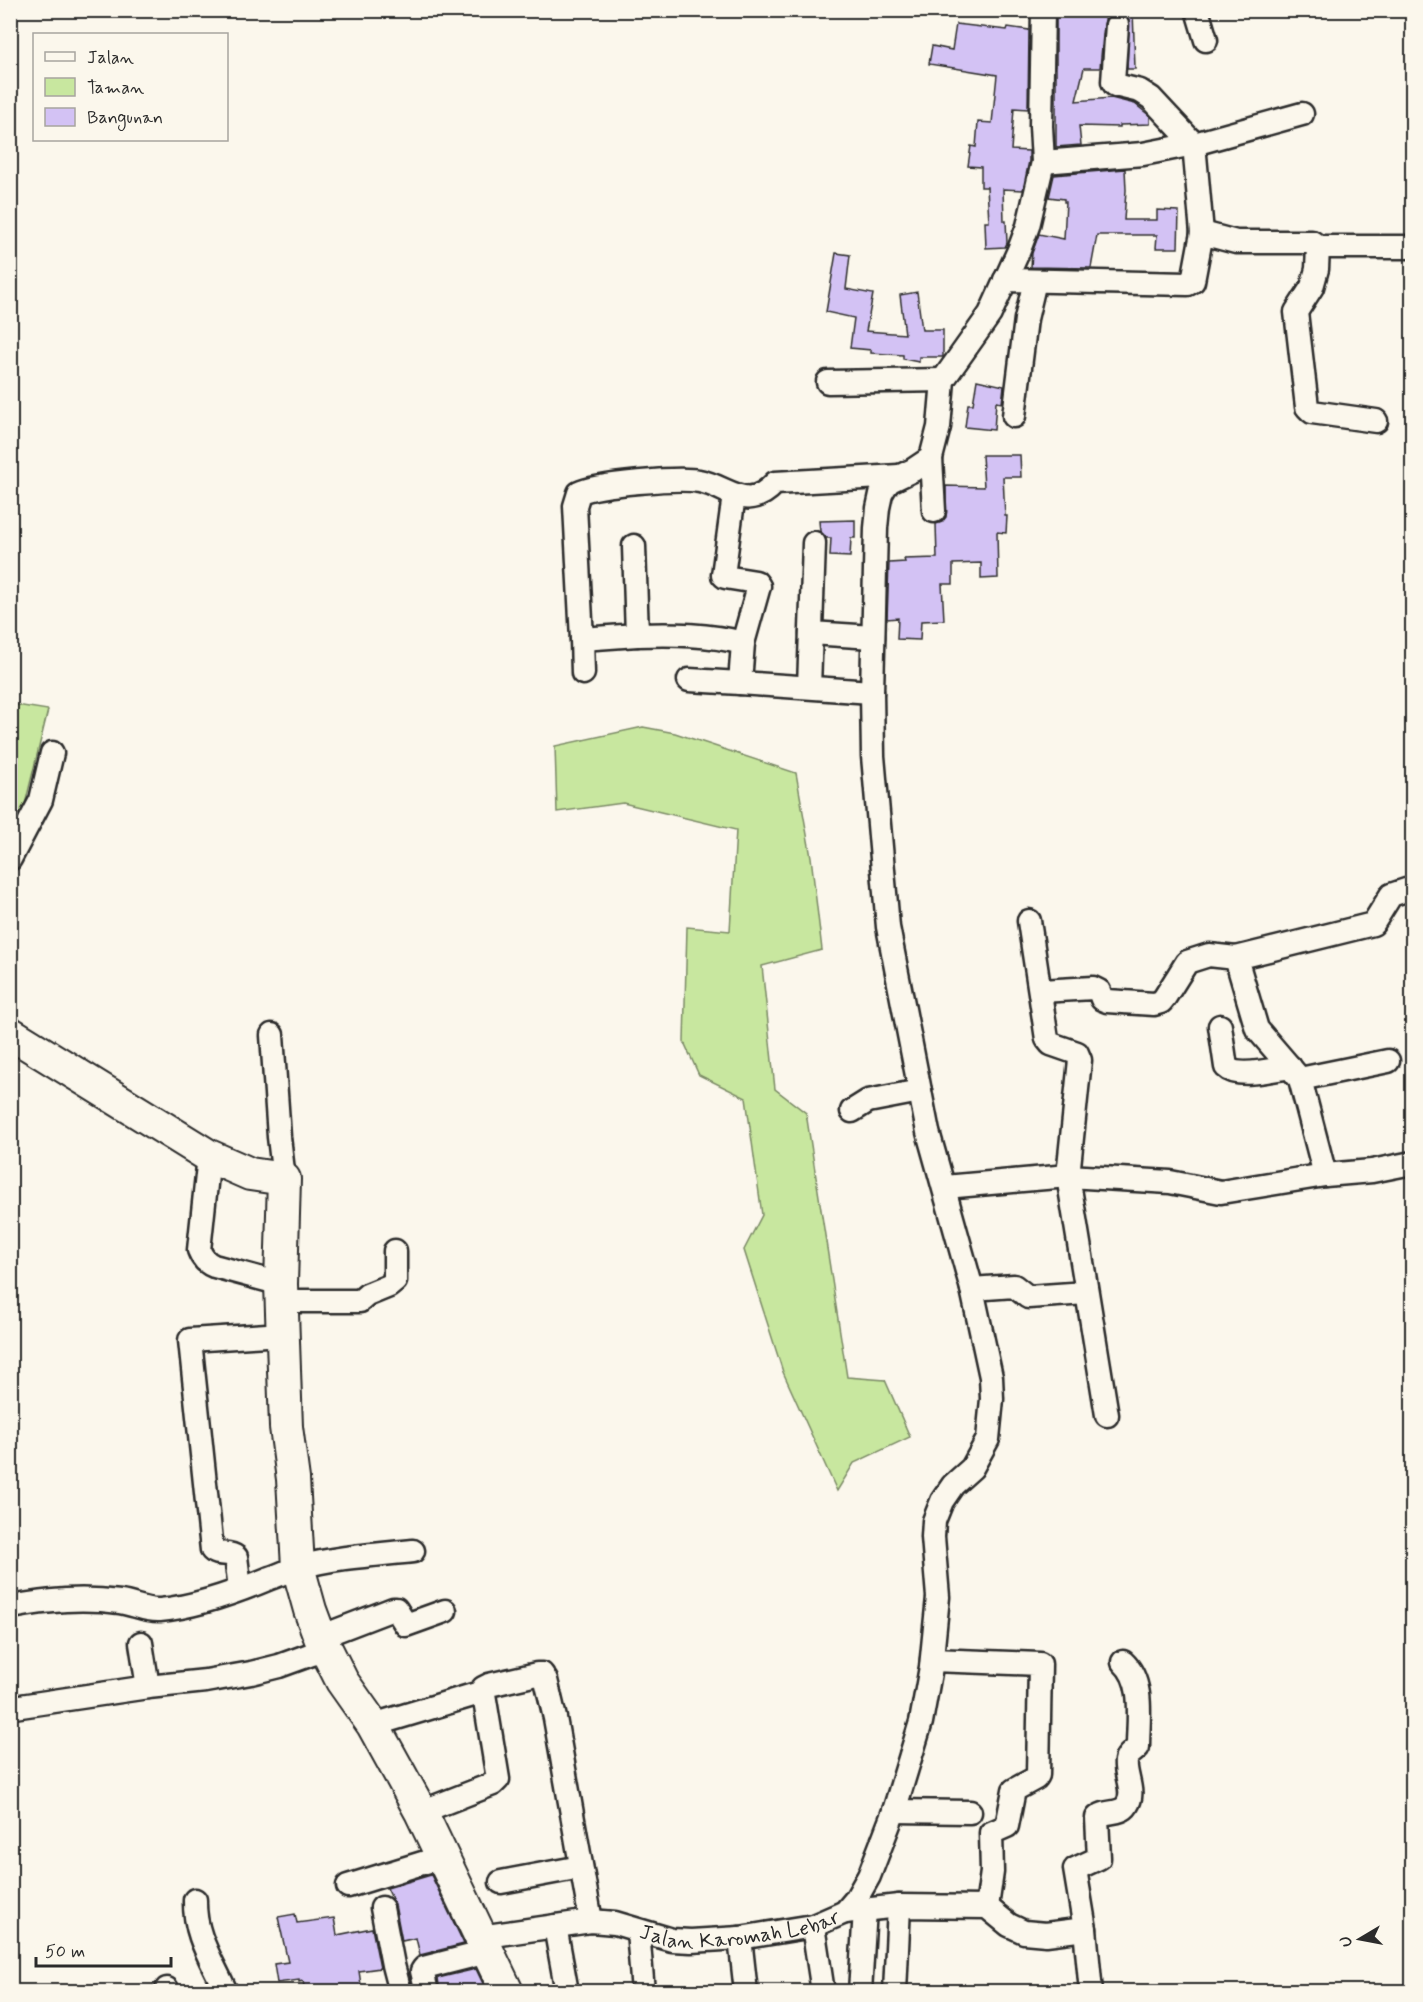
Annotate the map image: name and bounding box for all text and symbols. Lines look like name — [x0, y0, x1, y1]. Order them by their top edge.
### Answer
legend — [33, 33, 228, 141]
text: Jalan — [87, 46, 134, 70]
text: Taman — [87, 76, 144, 100]
text: Bangunan — [87, 106, 163, 131]
street label: Jalan Karomah Lebar — [636, 1903, 844, 1956]
north arrow — [1330, 1909, 1390, 1969]
scale bar — [36, 1930, 171, 1968]
text: U — [1335, 1934, 1358, 1948]
text: 50 m — [45, 1940, 85, 1964]

